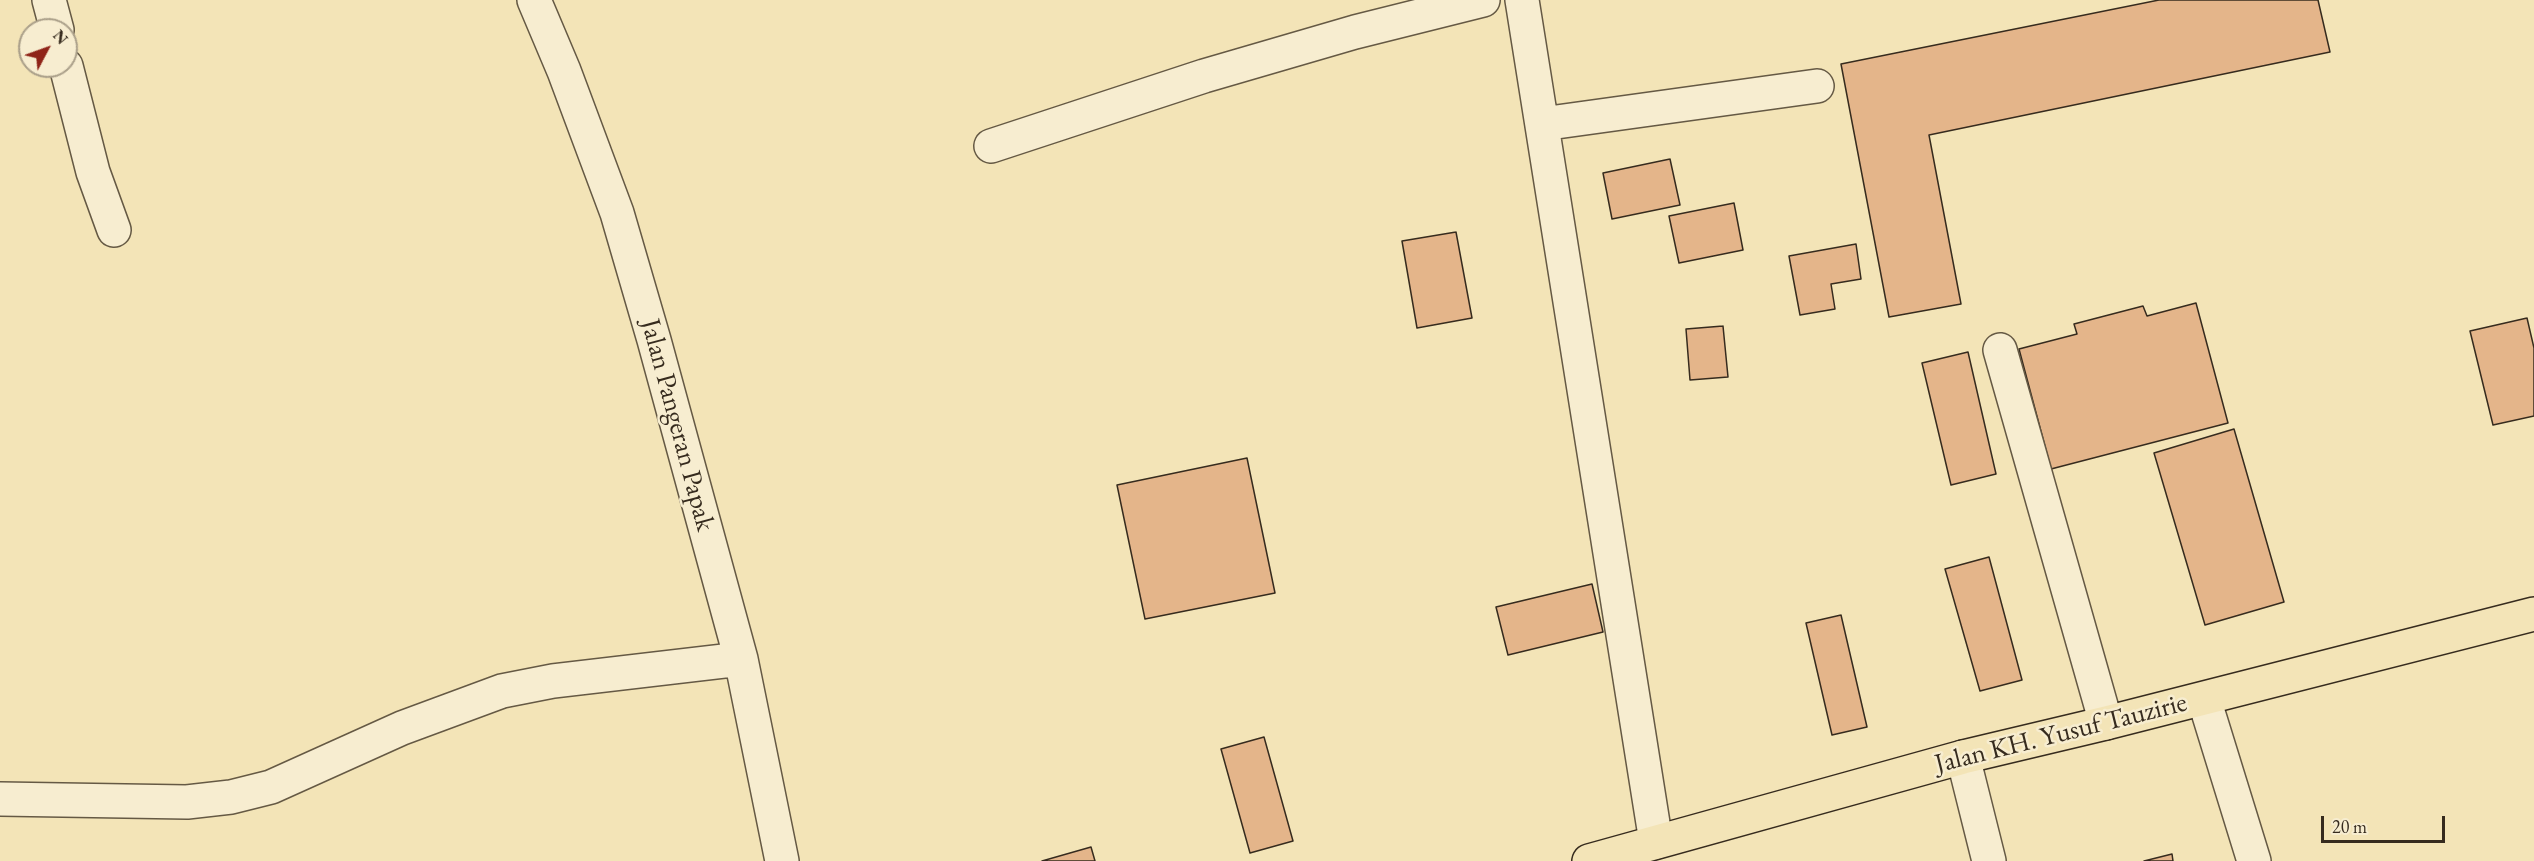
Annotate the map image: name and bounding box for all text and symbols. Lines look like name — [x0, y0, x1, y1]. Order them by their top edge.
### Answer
north arrow — [18, 18, 78, 78]
text: N — [48, 25, 73, 49]
street label: Jalan Pangeran Papak — [633, 315, 721, 535]
street label: Jalan KH. Yusuf Tauzirie — [1932, 687, 2190, 781]
scale bar — [2324, 804, 2448, 842]
text: 20 m — [2332, 815, 2367, 838]

